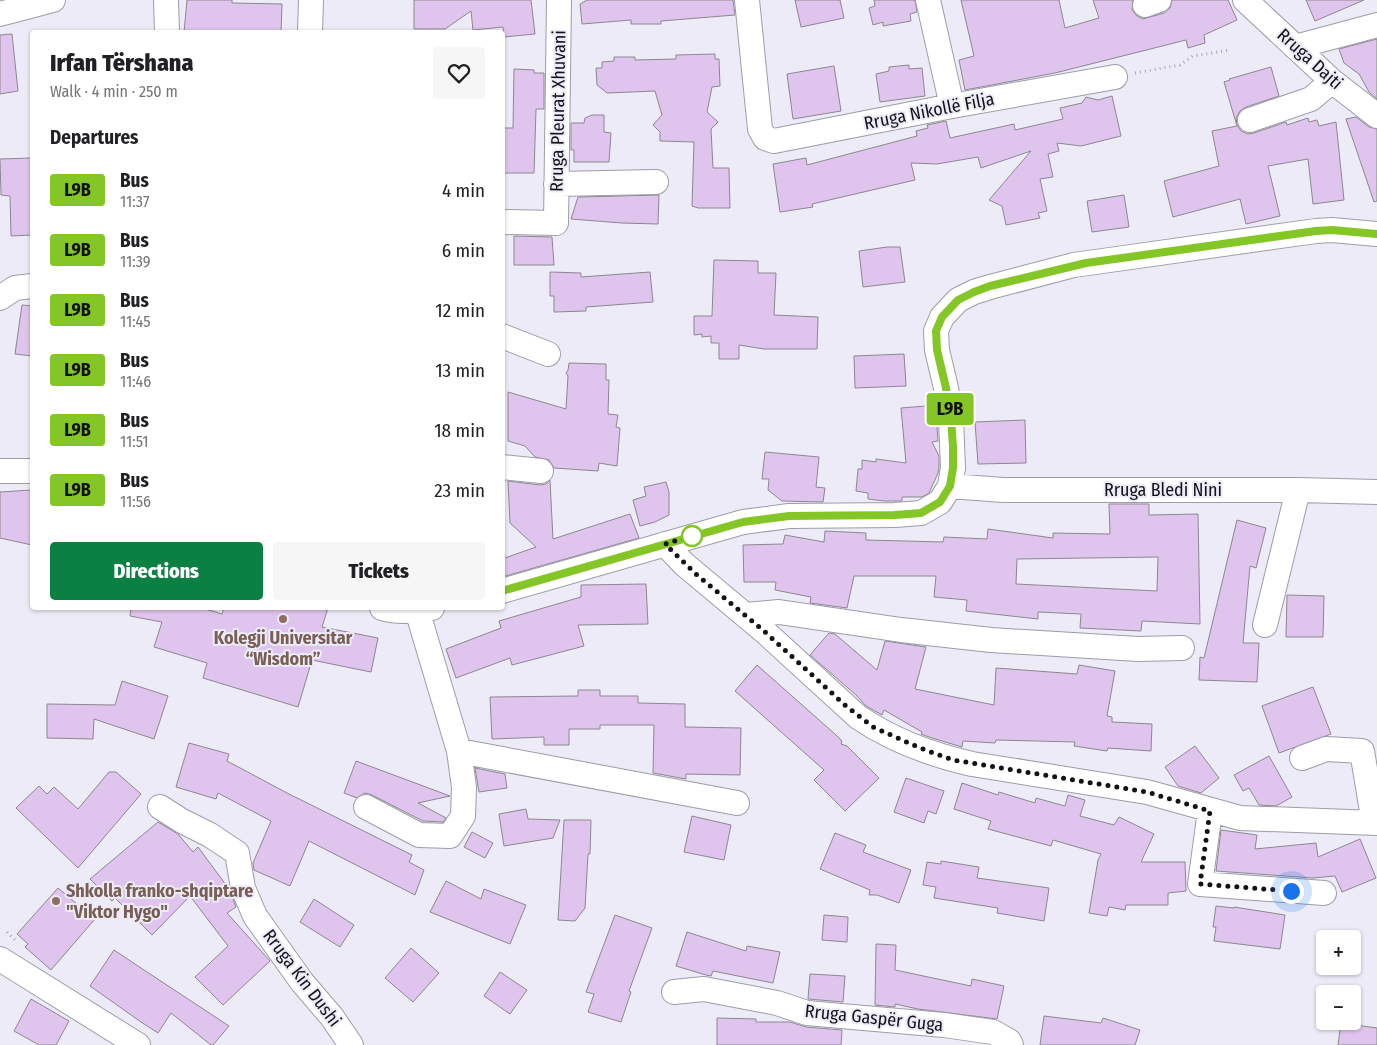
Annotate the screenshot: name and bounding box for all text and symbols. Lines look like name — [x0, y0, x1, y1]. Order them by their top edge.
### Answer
street label: Rruga Dajti — [1273, 24, 1347, 94]
street label: Rruga Pleurat Xhuvani — [546, 30, 570, 192]
button: heart — [433, 47, 485, 99]
text: Irfan Tërshana — [50, 49, 193, 77]
text: Walk · 4 min · 250 m — [50, 82, 178, 101]
street label: Rruga Nikollë Filja — [862, 88, 996, 134]
text: Departures — [50, 126, 138, 149]
text: Bus — [120, 169, 149, 192]
text: L9B — [64, 179, 91, 201]
text: 4 min — [442, 179, 485, 202]
text: 11:37 — [120, 192, 149, 211]
text: Bus — [120, 229, 149, 252]
text: L9B — [64, 239, 91, 261]
text: 6 min — [442, 239, 485, 262]
text: 11:39 — [120, 252, 151, 271]
text: Bus — [120, 289, 149, 312]
text: L9B — [64, 299, 91, 321]
text: 12 min — [435, 299, 485, 322]
text: 11:45 — [120, 312, 151, 331]
text: Bus — [120, 349, 149, 372]
text: L9B — [64, 359, 91, 381]
text: 13 min — [435, 359, 485, 382]
text: 11:46 — [120, 372, 151, 391]
line badge: L9B — [921, 393, 979, 425]
text: L9B — [937, 398, 963, 420]
text: Bus — [120, 409, 149, 432]
text: L9B — [64, 419, 91, 441]
text: 18 min — [434, 419, 485, 442]
text: 11:51 — [120, 432, 149, 451]
text: Bus — [120, 469, 149, 492]
text: L9B — [64, 479, 91, 501]
text: 23 min — [434, 479, 485, 502]
street label: Rruga Bledi Nini — [1104, 479, 1222, 501]
text: 11:56 — [120, 492, 151, 511]
unlabelled marker — [681, 525, 703, 547]
button: Directions — [50, 542, 263, 600]
button: Tickets — [273, 542, 485, 600]
marker: Kolegji Universitar “Wisdom” — [277, 613, 289, 625]
place label: Kolegji Universitar “Wisdom” — [214, 627, 353, 670]
your location — [1279, 879, 1304, 904]
place label: Shkolla franko-shqiptare "Viktor Hygo" — [66, 880, 253, 923]
marker: Shkolla franko-shqiptare "Viktor Hygo" — [50, 895, 62, 907]
street label: Rruga Kin Dushi — [258, 925, 346, 1031]
map controls — [1316, 930, 1361, 1030]
button: + — [1316, 930, 1361, 975]
button: − — [1316, 985, 1361, 1030]
street label: Rruga Gaspër Guga — [804, 1000, 944, 1036]

